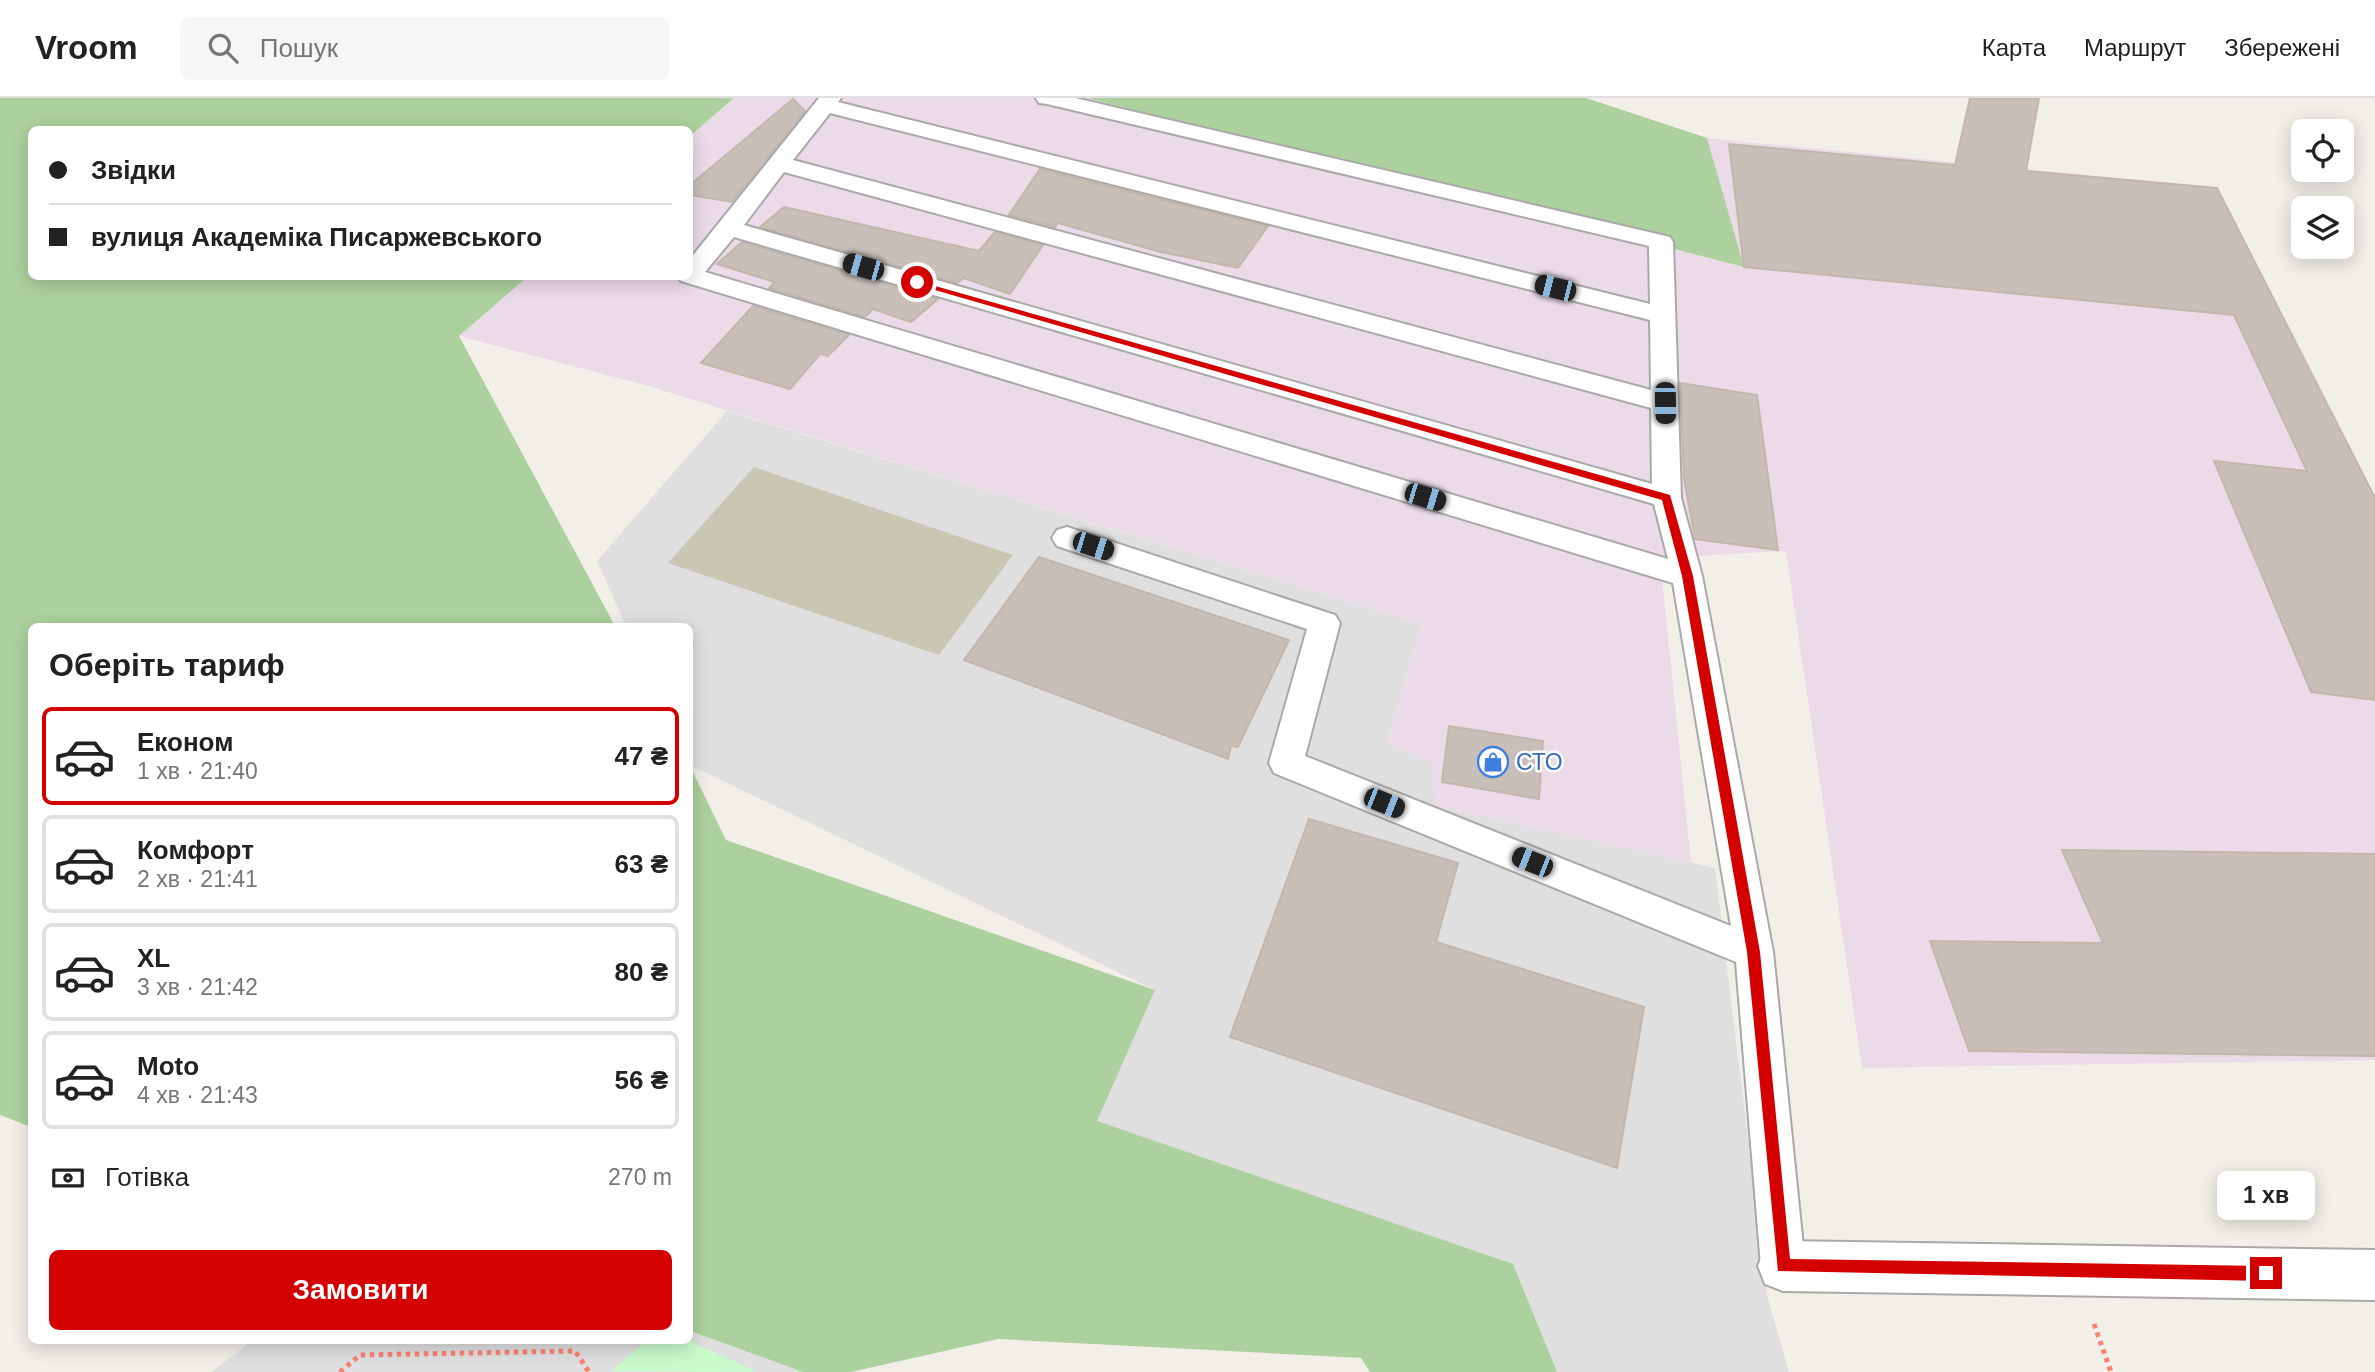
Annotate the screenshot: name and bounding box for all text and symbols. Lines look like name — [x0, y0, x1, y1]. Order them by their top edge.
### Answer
search box — [180, 17, 670, 80]
text: Vroom — [35, 29, 138, 66]
icon: search — [204, 29, 242, 67]
text: Пошук — [260, 33, 338, 63]
text: Карта — [1982, 34, 2046, 61]
text: Маршрут — [2084, 34, 2186, 61]
text: Збережені — [2224, 34, 2340, 61]
map controls — [2291, 119, 2354, 259]
button: locate — [2291, 119, 2354, 182]
text: Звідки — [91, 155, 176, 185]
button: layers — [2291, 196, 2354, 259]
text: вулиця Академіка Писаржевського — [91, 222, 542, 252]
car — [840, 251, 887, 283]
route start — [901, 266, 933, 298]
car — [1533, 273, 1578, 303]
car — [1655, 382, 1676, 424]
car — [1402, 481, 1449, 513]
car — [1070, 530, 1117, 562]
text: Оберіть тариф — [49, 647, 285, 683]
icon: car — [53, 725, 116, 788]
text: Економ — [137, 727, 233, 757]
text: 47 ₴ — [615, 741, 668, 771]
shop icon: СТО — [1476, 745, 1510, 779]
place label: СТО — [1516, 749, 1563, 775]
text: 1 хв · 21:40 — [137, 758, 258, 784]
car — [1361, 785, 1408, 821]
icon: car — [53, 833, 116, 896]
text: Комфорт — [137, 835, 254, 865]
car — [1509, 844, 1556, 880]
text: 63 ₴ — [615, 849, 668, 879]
text: 2 хв · 21:41 — [137, 866, 258, 892]
icon: car — [53, 941, 116, 1004]
text: XL — [137, 943, 170, 973]
text: 80 ₴ — [615, 957, 668, 987]
text: 3 хв · 21:42 — [137, 974, 258, 1000]
icon: car — [53, 1049, 116, 1112]
text: Moto — [137, 1051, 199, 1081]
text: 56 ₴ — [615, 1065, 668, 1095]
text: 4 хв · 21:43 — [137, 1082, 258, 1108]
icon: cash — [49, 1159, 87, 1197]
text: Готівка — [105, 1162, 189, 1192]
text: 270 m — [608, 1164, 672, 1190]
callout: 1 хв — [2217, 1172, 2315, 1220]
text: 1 хв — [2243, 1182, 2289, 1208]
button: Замовити — [49, 1250, 672, 1330]
route end — [2250, 1257, 2282, 1289]

